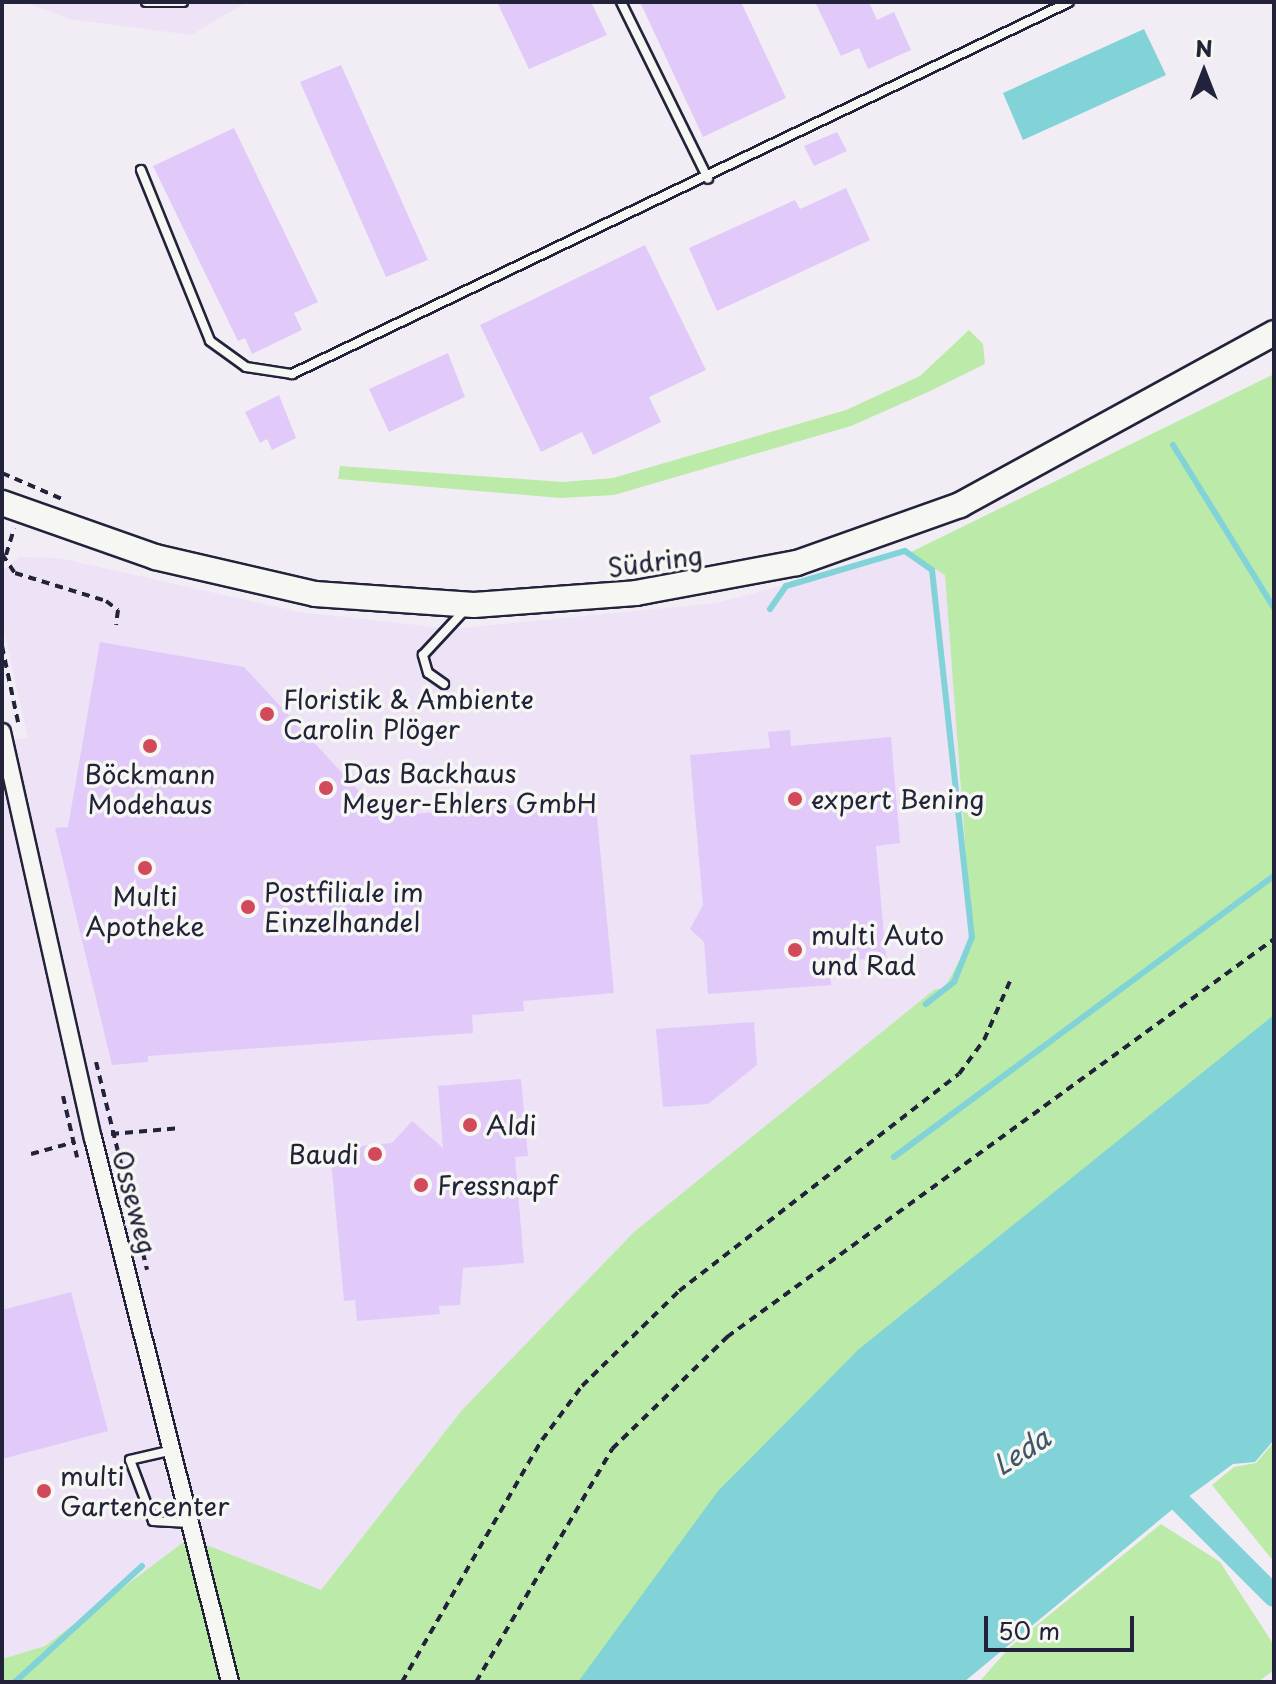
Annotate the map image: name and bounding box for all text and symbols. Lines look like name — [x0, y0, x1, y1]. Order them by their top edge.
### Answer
text: N — [1195, 31, 1213, 64]
north arrow — [1164, 32, 1244, 112]
street label: Südring — [606, 539, 704, 583]
place label: Floristik & Ambiente Carolin Plöger — [283, 683, 538, 744]
marker: Floristik & Ambiente Carolin Plöger — [258, 705, 276, 723]
marker: Böckmann Modehaus — [141, 737, 159, 755]
place label: Das Backhaus Meyer-Ehlers GmbH — [342, 757, 595, 818]
place label: Böckmann Modehaus — [85, 758, 215, 820]
marker: Das Backhaus Meyer-Ehlers GmbH — [317, 779, 335, 797]
place label: expert Bening — [811, 783, 985, 815]
marker: expert Bening — [786, 790, 804, 808]
marker: Multi Apotheke — [136, 859, 154, 877]
place label: Postfiliale im Einzelhandel — [264, 876, 425, 938]
place label: Multi Apotheke — [85, 880, 205, 942]
marker: Postfiliale im Einzelhandel — [239, 898, 257, 916]
place label: multi Auto und Rad — [811, 919, 945, 980]
marker: multi Auto und Rad — [786, 941, 804, 959]
place label: Aldi — [486, 1109, 537, 1141]
marker: Aldi — [461, 1116, 479, 1134]
place label: Baudi — [288, 1138, 359, 1170]
marker: Baudi — [366, 1145, 384, 1163]
street label: Osseweg — [106, 1147, 164, 1257]
place label: Fressnapf — [437, 1169, 558, 1201]
marker: Fressnapf — [412, 1176, 430, 1194]
water label: Leda — [986, 1420, 1056, 1482]
place label: multi Gartencenter — [60, 1460, 229, 1522]
marker: multi Gartencenter — [35, 1482, 53, 1500]
scale bar — [988, 1600, 1138, 1650]
text: 50 m — [998, 1612, 1060, 1648]

